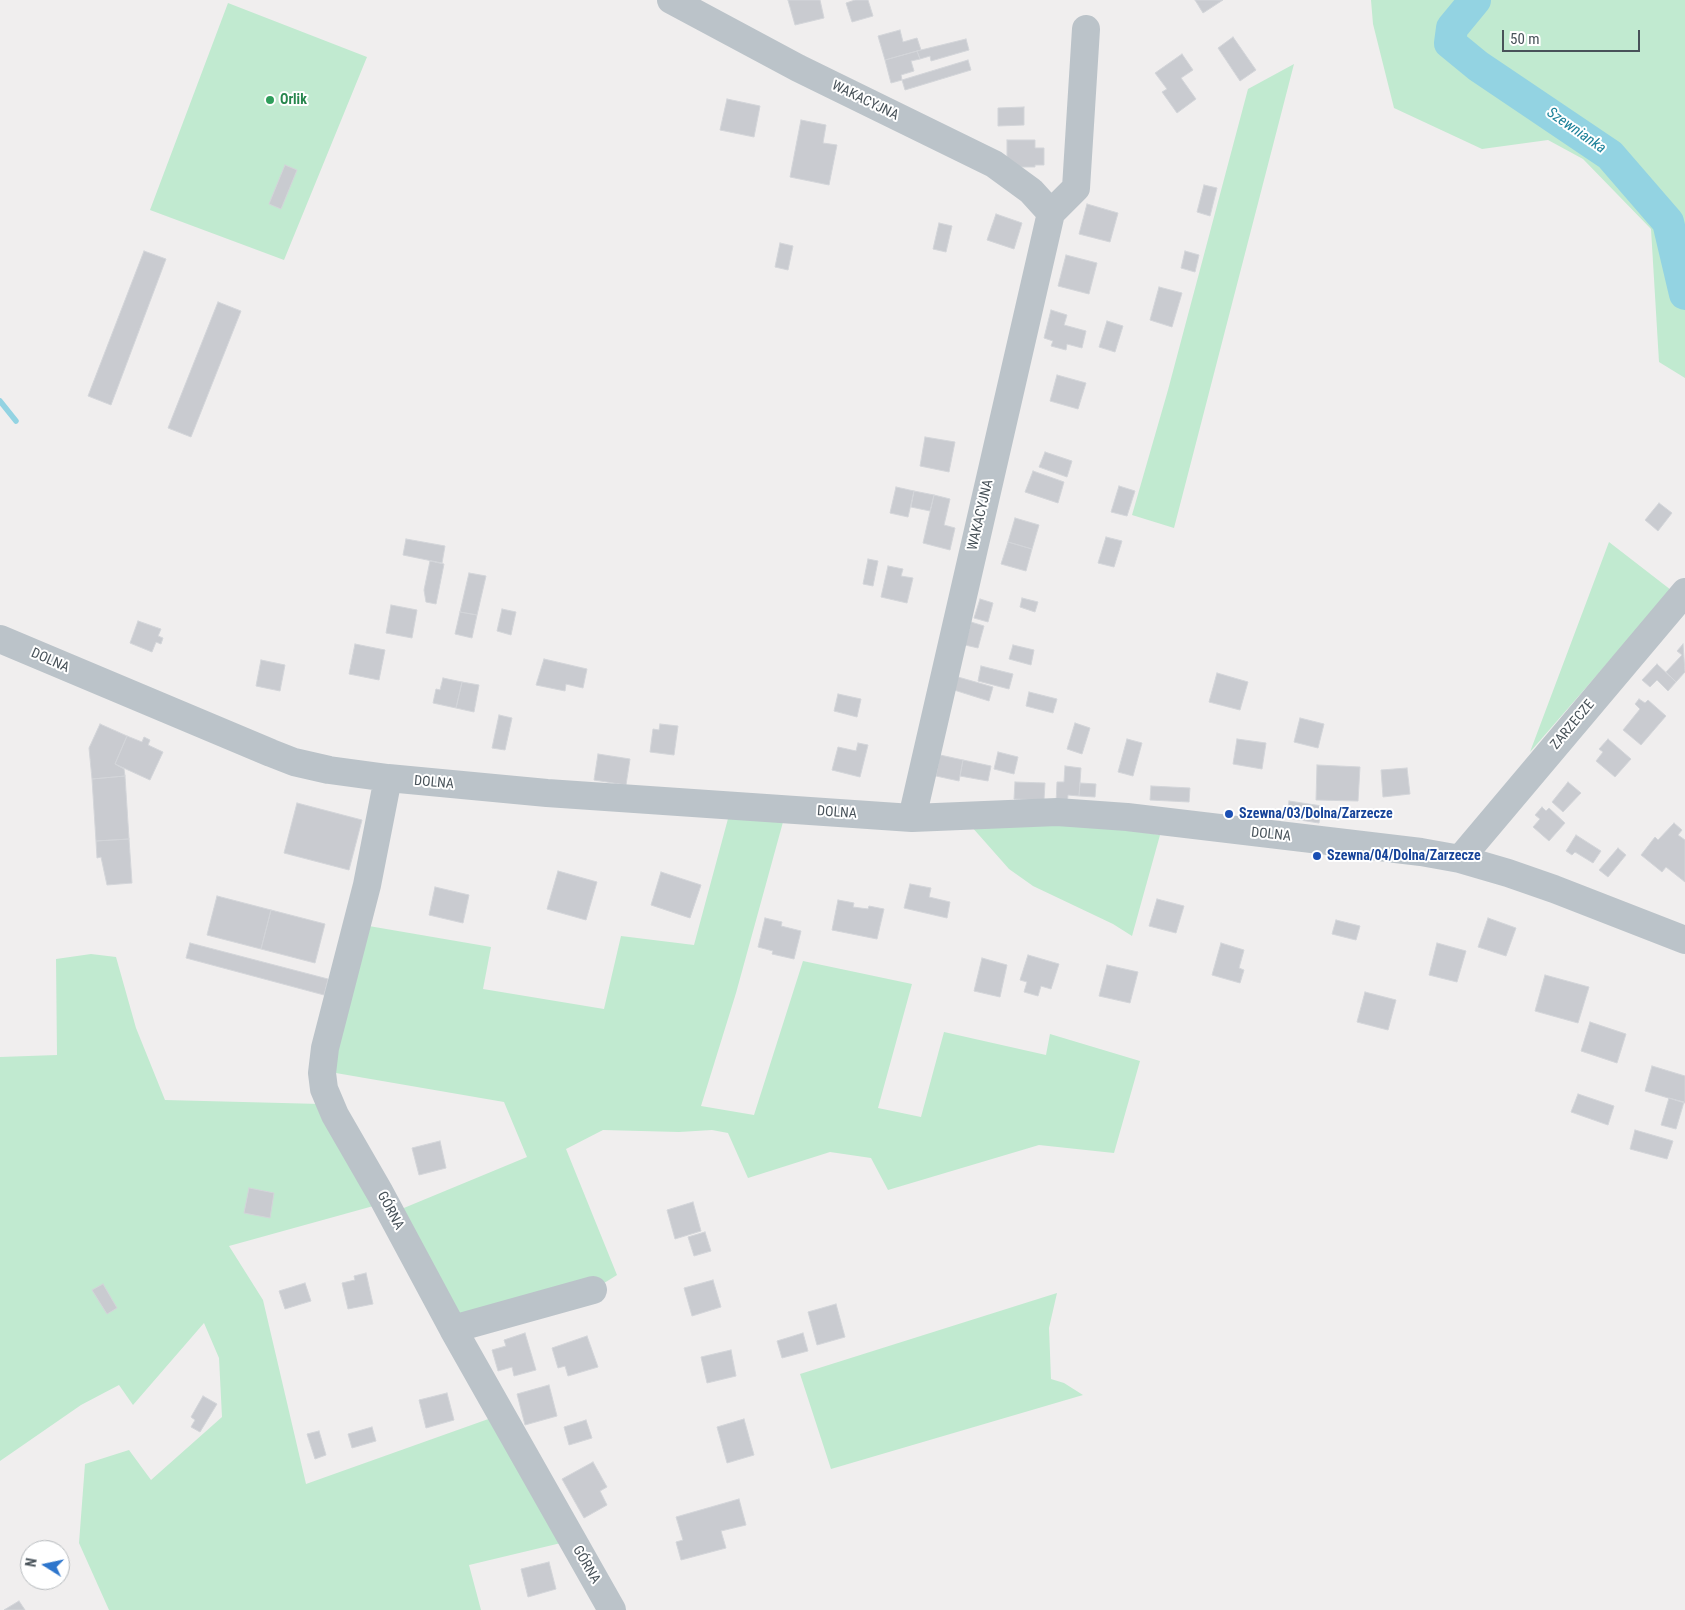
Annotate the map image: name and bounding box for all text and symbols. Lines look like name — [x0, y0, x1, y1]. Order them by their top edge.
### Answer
scale bar — [1505, 20, 1642, 52]
text: 50 m — [1510, 30, 1540, 48]
street label: WAKACYJNA — [829, 78, 901, 124]
place label: Orlik — [280, 92, 307, 108]
marker: Orlik — [264, 94, 276, 106]
water label: Szewnianka — [1543, 104, 1609, 158]
street label: WAKACYJNA — [965, 478, 997, 552]
street label: DOLNA — [28, 645, 72, 677]
street label: ZARZECZE — [1547, 697, 1599, 753]
street label: DOLNA — [413, 773, 455, 793]
street label: DOLNA — [816, 803, 858, 823]
place label: Szewna/03/Dolna/Zarzecze — [1239, 806, 1393, 822]
marker: Szewna/03/Dolna/Zarzecze — [1223, 808, 1235, 820]
street label: DOLNA — [1250, 825, 1292, 845]
place label: Szewna/04/Dolna/Zarzecze — [1327, 848, 1481, 864]
marker: Szewna/04/Dolna/Zarzecze — [1311, 850, 1323, 862]
street label: GÓRNA — [373, 1189, 407, 1233]
north arrow — [20, 1540, 70, 1590]
street label: GÓRNA — [568, 1543, 604, 1587]
text: N — [23, 1557, 40, 1568]

